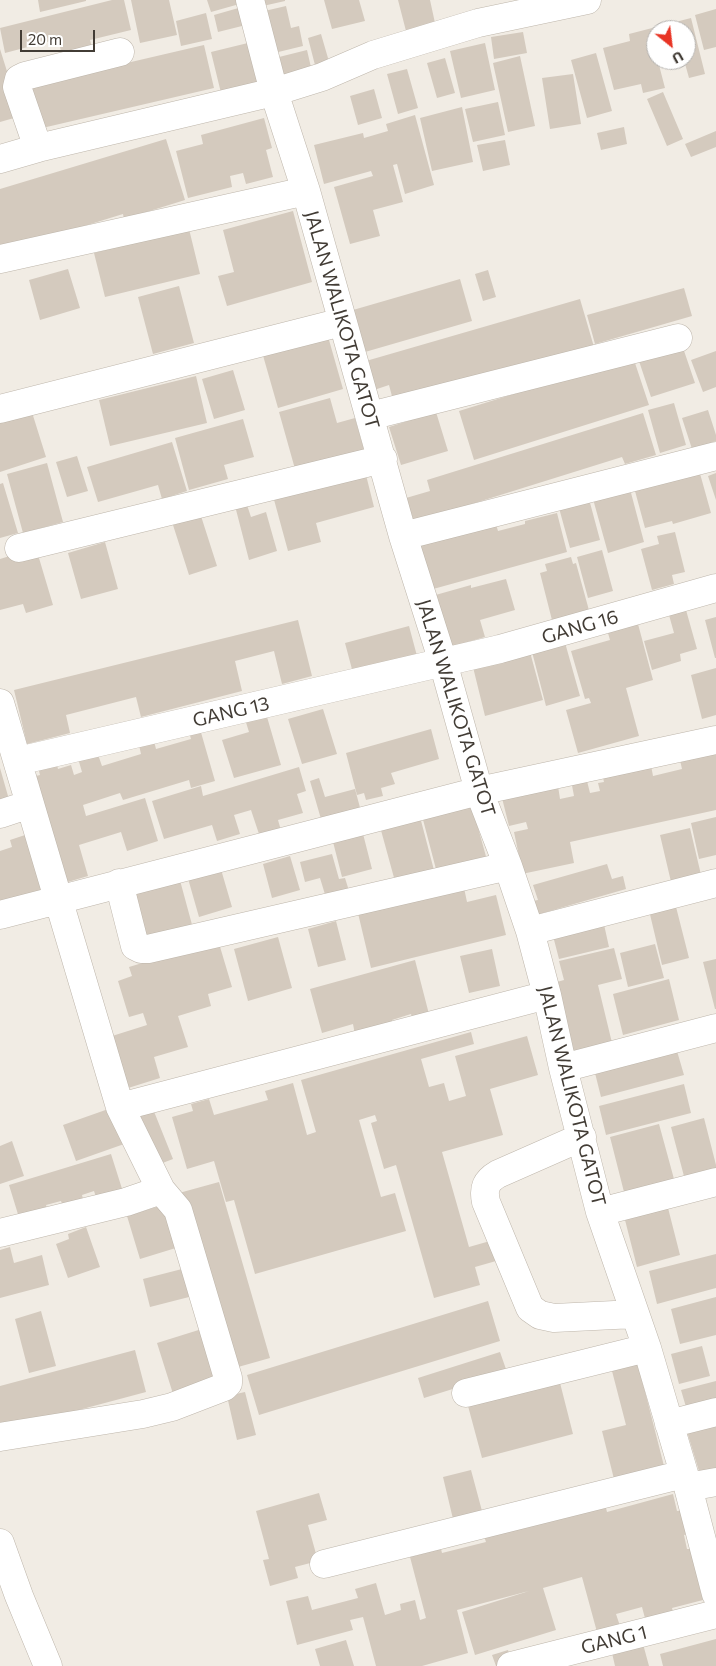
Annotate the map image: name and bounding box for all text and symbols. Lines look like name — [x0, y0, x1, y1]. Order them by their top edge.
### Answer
scale bar — [22, 20, 98, 52]
north arrow — [646, 20, 696, 70]
text: 20 m — [28, 30, 62, 48]
text: U — [669, 48, 687, 68]
street label: JALAN WALIKOTA GATOT — [300, 208, 384, 432]
street label: JALAN WALIKOTA GATOT — [412, 596, 500, 820]
street label: GANG 16 — [539, 605, 621, 649]
street label: GANG 13 — [190, 692, 272, 732]
street label: JALAN WALIKOTA GATOT — [534, 983, 610, 1209]
street label: GANG 1 — [579, 1621, 649, 1659]

